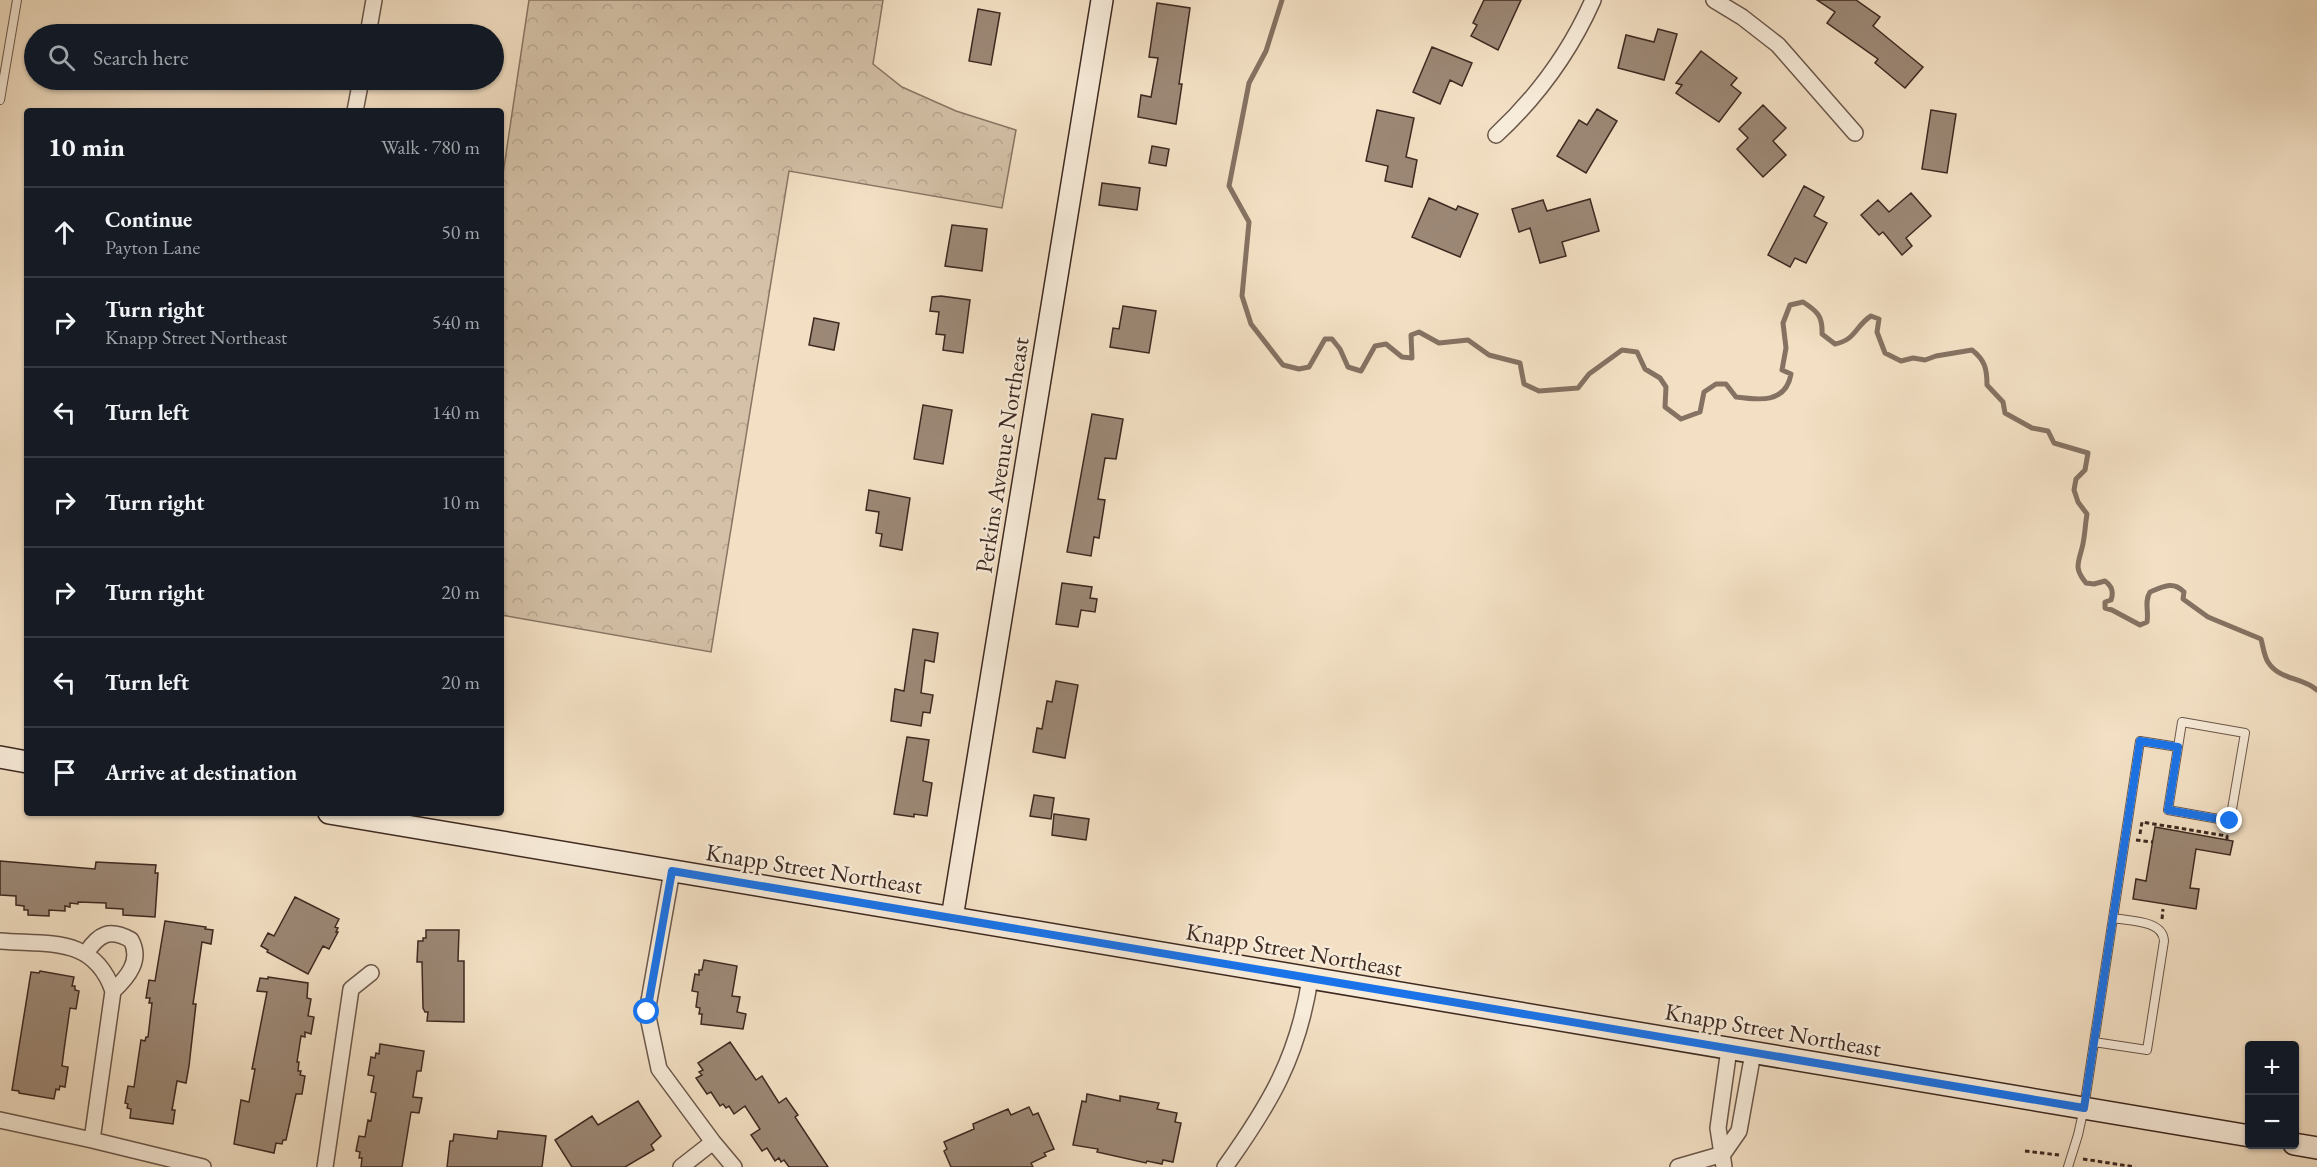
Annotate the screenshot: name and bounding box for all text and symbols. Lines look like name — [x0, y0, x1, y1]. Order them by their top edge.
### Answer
search box — [24, 24, 504, 90]
icon: search — [45, 41, 78, 74]
text: Search here — [93, 43, 188, 72]
text: 10 min — [48, 130, 125, 164]
text: Walk · 780 m — [381, 134, 480, 160]
text: Continue — [105, 205, 192, 234]
icon: ahead — [48, 216, 81, 249]
text: 50 m — [441, 219, 480, 245]
text: Payton Lane — [105, 234, 200, 260]
text: Turn right — [105, 295, 204, 324]
icon: right — [48, 306, 81, 339]
text: 540 m — [432, 309, 480, 335]
text: Knapp Street Northeast — [105, 324, 287, 350]
street label: Perkins Avenue Northeast — [968, 334, 1036, 575]
icon: left — [48, 396, 81, 429]
text: Turn left — [105, 398, 189, 427]
text: 140 m — [432, 399, 480, 425]
icon: right — [48, 486, 81, 519]
text: Turn right — [105, 488, 204, 517]
text: 10 m — [441, 489, 480, 515]
icon: right — [48, 576, 81, 609]
text: Turn right — [105, 578, 204, 607]
text: 20 m — [441, 579, 480, 605]
icon: left — [48, 666, 81, 699]
text: Turn left — [105, 668, 189, 697]
text: 20 m — [441, 669, 480, 695]
icon: arrive — [48, 756, 81, 789]
text: Arrive at destination — [105, 758, 297, 787]
route end — [2216, 807, 2242, 833]
street label: Knapp Street Northeast — [704, 836, 925, 901]
street label: Knapp Street Northeast — [1184, 915, 1405, 984]
street label: Knapp Street Northeast — [1663, 995, 1884, 1064]
route start — [633, 998, 659, 1024]
map controls — [2245, 1041, 2299, 1149]
button: + — [2245, 1041, 2299, 1095]
button: − — [2245, 1095, 2299, 1149]

